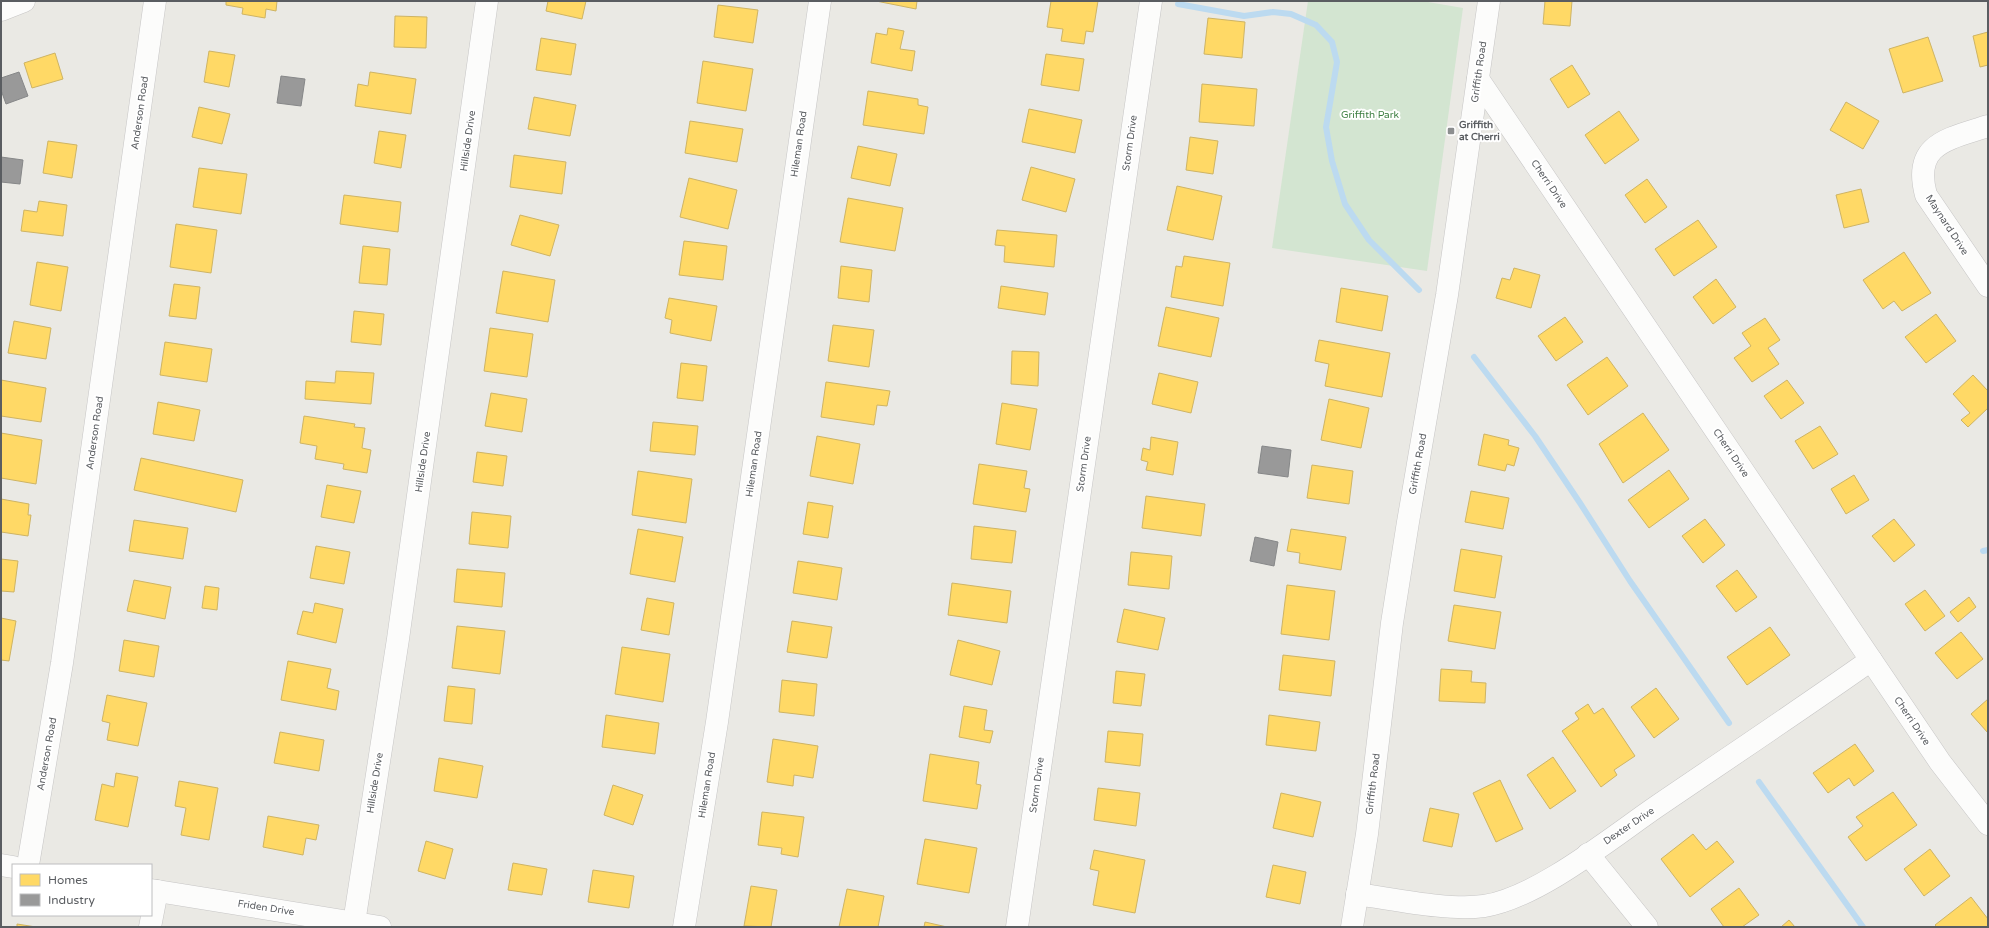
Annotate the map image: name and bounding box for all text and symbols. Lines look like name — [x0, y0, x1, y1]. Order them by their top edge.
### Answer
street label: Griffith Road — [1469, 41, 1489, 103]
street label: Anderson Road — [129, 76, 151, 150]
street label: Hillside Drive — [458, 109, 478, 172]
park label: Griffith Park — [1341, 109, 1400, 121]
street label: Hileman Road — [788, 110, 810, 178]
street label: Storm Drive — [1120, 114, 1140, 172]
place label: Griffith at Cherri — [1459, 119, 1500, 143]
marker: Griffith at Cherri — [1446, 126, 1456, 136]
street label: Cherri Drive — [1528, 157, 1570, 211]
street label: Maynard Drive — [1923, 193, 1971, 258]
street label: Anderson Road — [84, 396, 106, 470]
street label: Cherri Drive — [1710, 426, 1752, 480]
street label: Hillside Drive — [413, 430, 433, 493]
street label: Hileman Road — [743, 430, 765, 498]
street label: Griffith Road — [1407, 433, 1429, 495]
street label: Storm Drive — [1074, 435, 1094, 493]
street label: Cherri Drive — [1891, 694, 1933, 748]
street label: Anderson Road — [35, 717, 59, 791]
street label: Hillside Drive — [364, 751, 386, 814]
street label: Hileman Road — [696, 751, 718, 819]
street label: Griffith Road — [1363, 753, 1383, 815]
street label: Storm Drive — [1027, 756, 1047, 814]
street label: Dexter Drive — [1601, 804, 1657, 847]
legend — [12, 864, 152, 916]
text: Homes — [48, 873, 88, 887]
text: Industry — [48, 893, 95, 907]
street label: Friden Drive — [237, 898, 296, 918]

